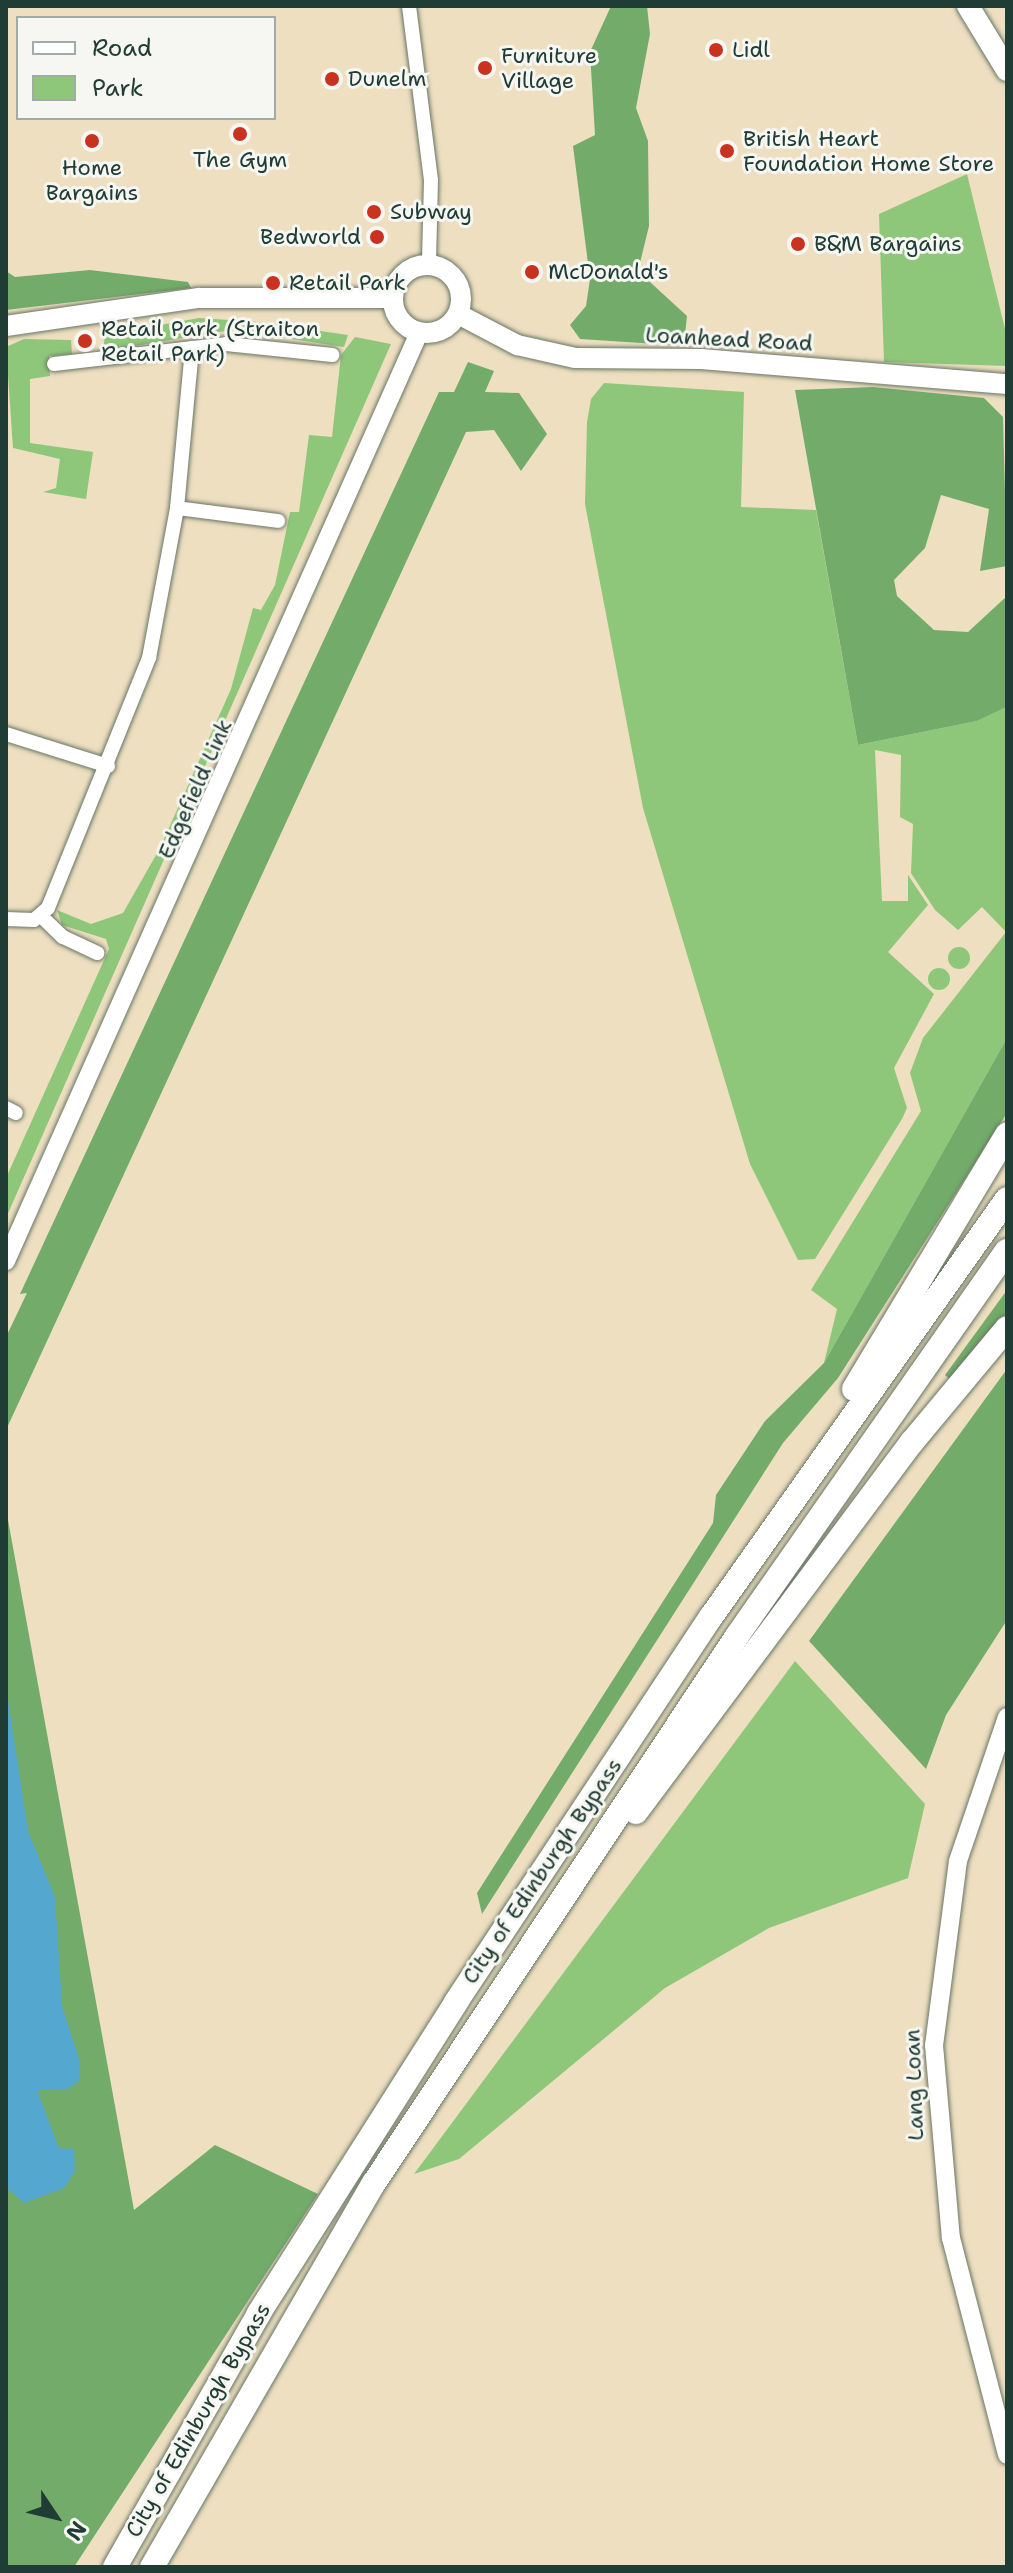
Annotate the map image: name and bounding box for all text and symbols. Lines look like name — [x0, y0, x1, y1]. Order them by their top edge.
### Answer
legend — [16, 16, 276, 120]
text: Road — [92, 32, 152, 64]
place label: Lidl — [732, 37, 770, 63]
marker: Lidl — [707, 41, 725, 59]
place label: Furniture Village — [501, 42, 597, 94]
marker: Furniture Village — [476, 59, 494, 77]
place label: Dunelm — [348, 66, 426, 92]
marker: Dunelm — [323, 70, 341, 88]
text: Park — [92, 72, 144, 104]
marker: The Gym — [231, 125, 249, 143]
place label: British Heart Foundation Home Store — [743, 125, 994, 176]
marker: Home Bargains — [83, 132, 101, 150]
marker: British Heart Foundation Home Store — [718, 142, 736, 160]
place label: The Gym — [193, 147, 287, 173]
place label: Home Bargains — [46, 154, 138, 206]
place label: Subway — [390, 199, 472, 225]
marker: Subway — [365, 203, 383, 221]
place label: Bedworld — [260, 224, 361, 250]
marker: Bedworld — [368, 228, 386, 246]
place label: B&M Bargains — [814, 231, 962, 257]
marker: B&M Bargains — [789, 235, 807, 253]
place label: McDonald's — [548, 259, 669, 285]
marker: McDonald's — [523, 263, 541, 281]
place label: Retail Park — [289, 270, 406, 296]
marker: Retail Park — [264, 274, 282, 292]
place label: Retail Park (Straiton Retail Park) — [101, 315, 319, 366]
street label: Loanhead Road — [645, 321, 813, 357]
marker: Retail Park (Straiton Retail Park) — [76, 332, 94, 350]
street label: Edgefield Link — [152, 715, 238, 863]
street label: City of Edinburgh Bypass — [457, 1753, 627, 1989]
street label: Lang Loan — [899, 2029, 929, 2141]
street label: City of Edinburgh Bypass — [120, 2298, 276, 2542]
north arrow — [16, 2477, 96, 2557]
text: N — [59, 2516, 93, 2547]

